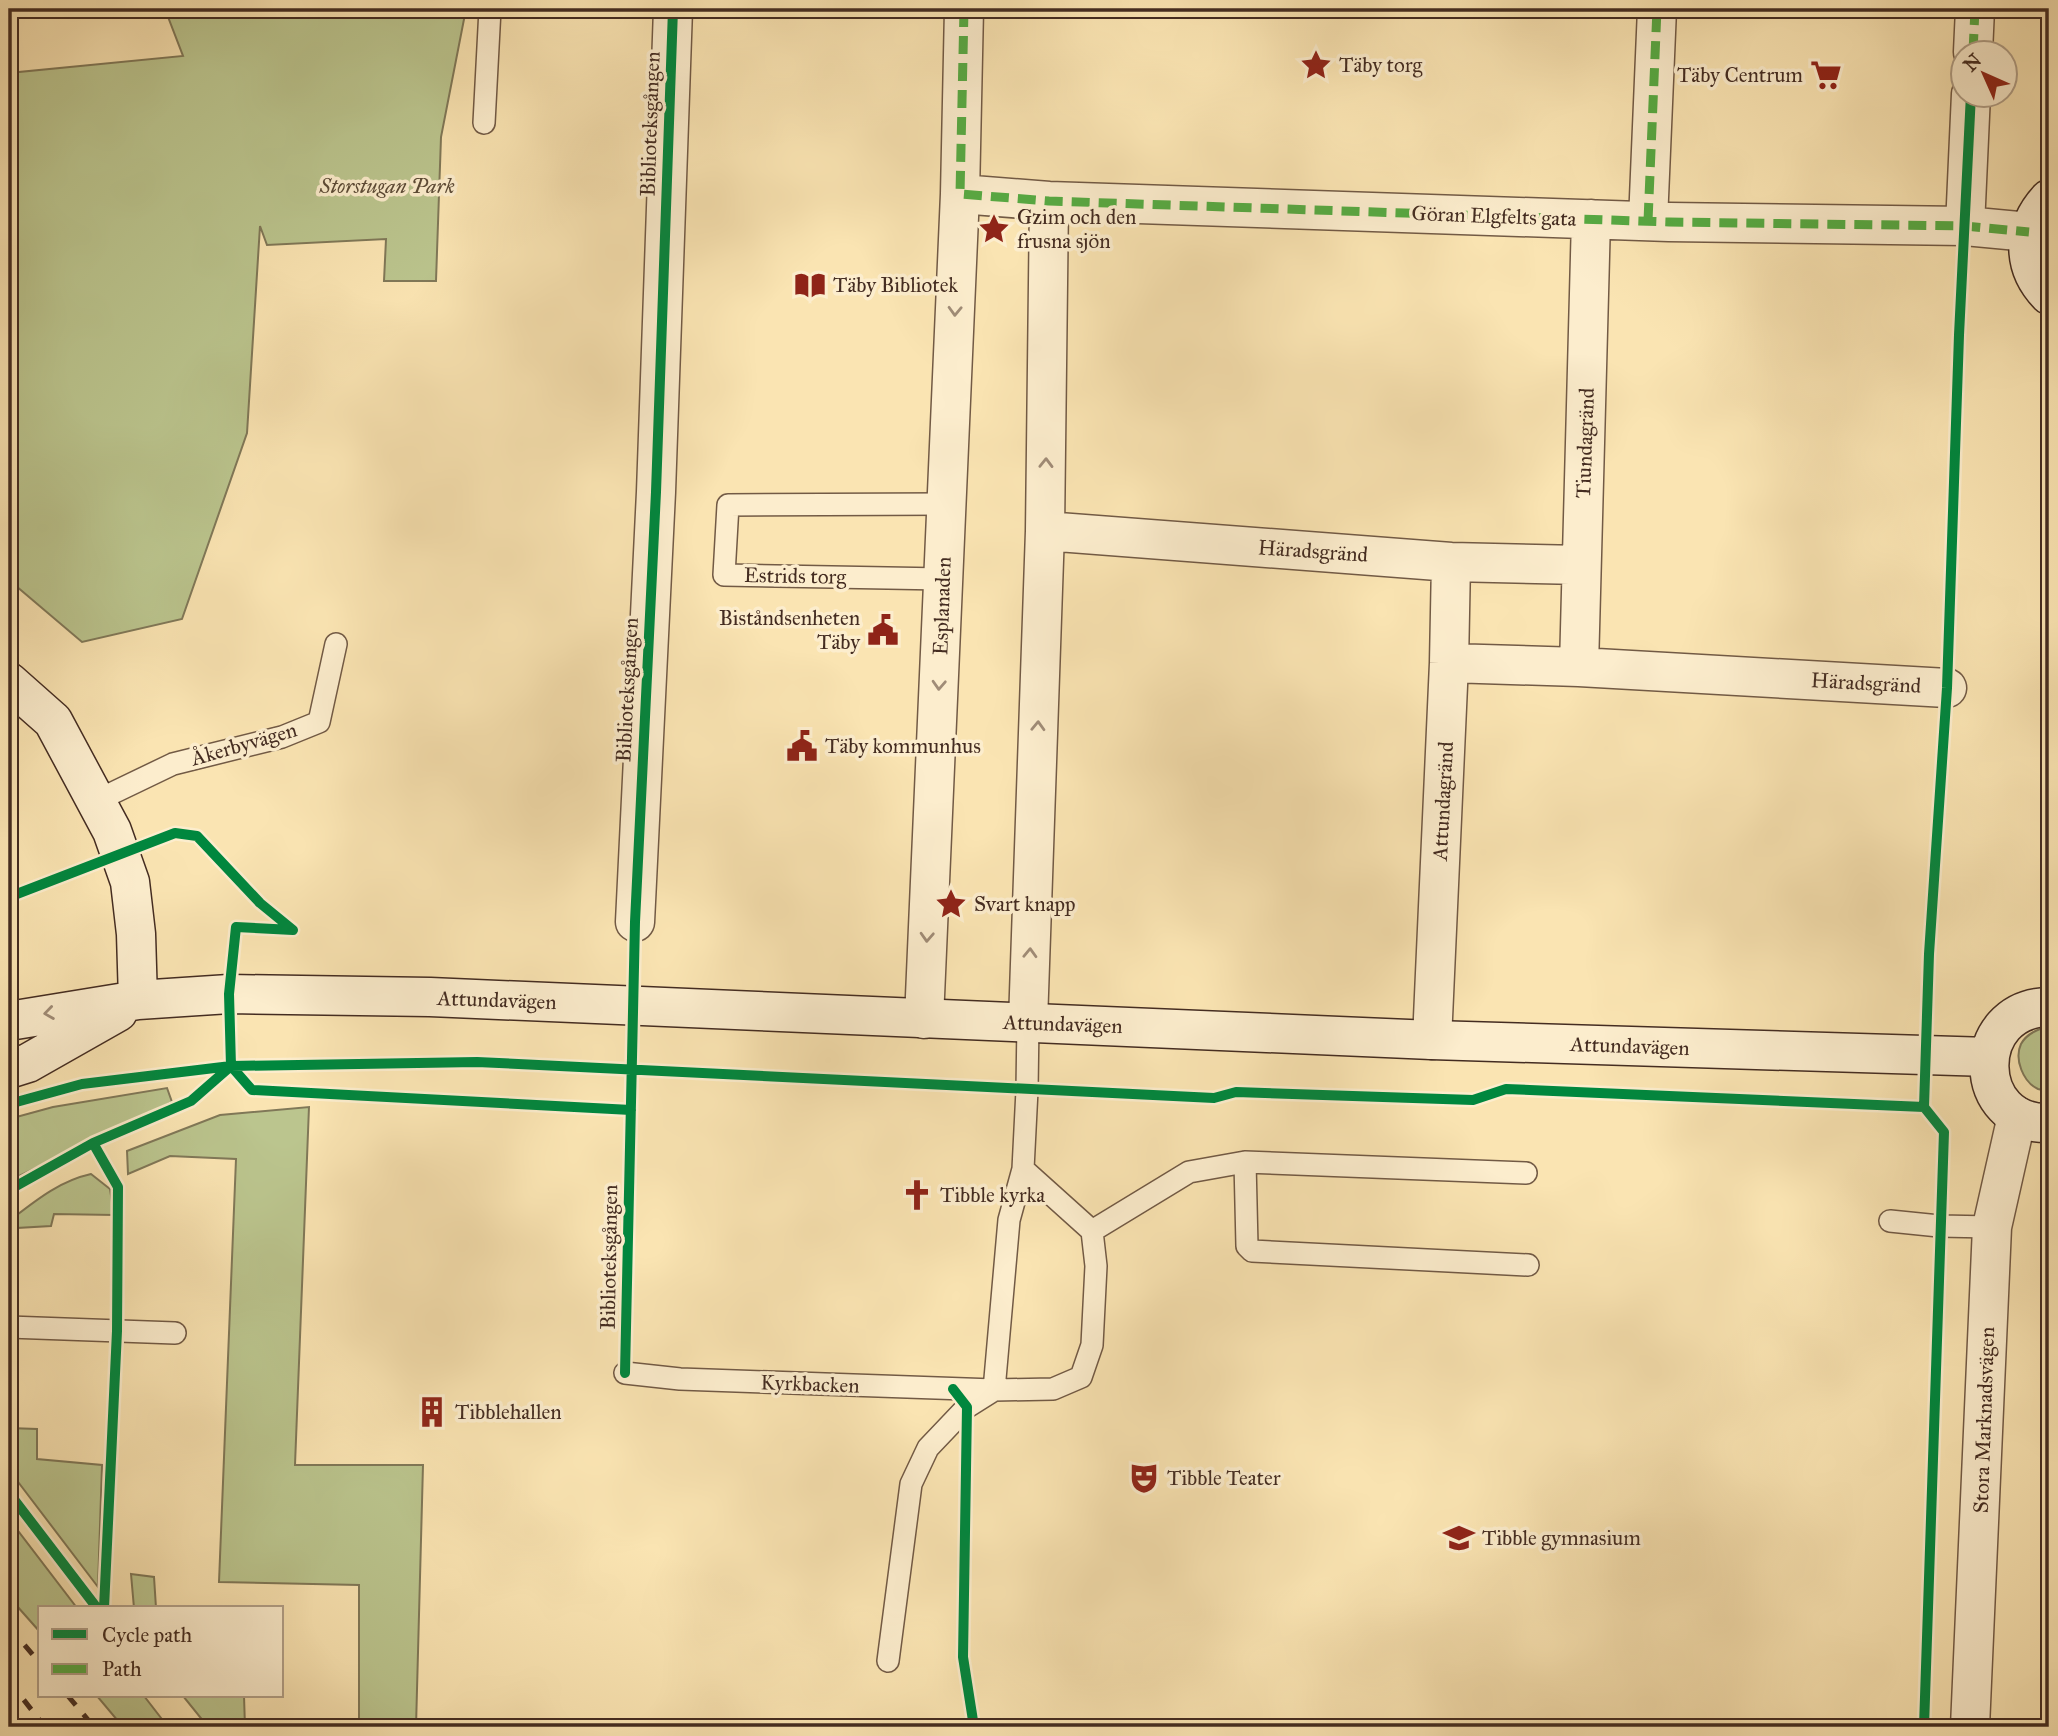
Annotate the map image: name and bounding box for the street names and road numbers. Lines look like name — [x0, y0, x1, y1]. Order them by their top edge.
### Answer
street label: Biblioteksgången — [634, 51, 666, 197]
street label: Göran Elgfelts gata — [1411, 200, 1577, 232]
street label: Tiundagränd — [1570, 387, 1600, 499]
street label: Häradsgränd — [1257, 534, 1369, 568]
street label: Esplanaden — [927, 556, 957, 656]
street label: Estrids torg — [744, 562, 847, 590]
street label: Biblioteksgången — [610, 617, 644, 763]
street label: Häradsgränd — [1810, 667, 1922, 699]
street label: Åkerbyvägen — [187, 716, 300, 772]
street label: Attundagränd — [1427, 740, 1459, 862]
street label: Attundavägen — [436, 985, 557, 1015]
street label: Attundavägen — [1002, 1009, 1123, 1039]
street label: Attundavägen — [1569, 1031, 1690, 1061]
street label: Biblioteksgången — [595, 1184, 623, 1330]
street label: Stora Marknadsvägen — [1968, 1326, 2000, 1514]
street label: Kyrkbacken — [760, 1369, 860, 1399]

